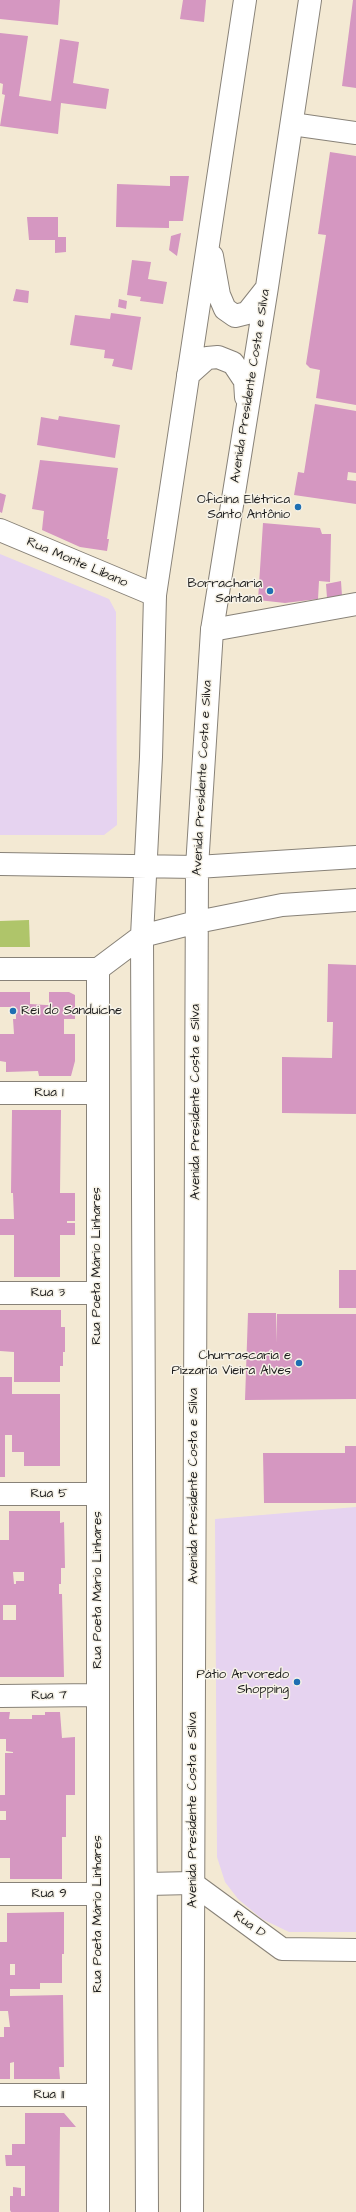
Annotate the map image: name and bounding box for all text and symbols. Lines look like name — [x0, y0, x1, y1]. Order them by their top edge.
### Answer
street label: Avenida Presidente Costa e Silva — [228, 288, 274, 484]
place label: Oficina Elétrica Santo Antônio — [197, 492, 290, 523]
marker: Oficina Elétrica Santo Antônio — [293, 502, 303, 512]
street label: Rua Monte Líbano — [24, 535, 130, 591]
place label: Borracharia Santana — [187, 576, 262, 607]
marker: Borracharia Santana — [265, 586, 275, 596]
street label: Avenida Presidente Costa e Silva — [190, 680, 216, 876]
place label: Rei do Sanduíche — [21, 1003, 122, 1019]
street label: Avenida Presidente Costa e Silva — [188, 1004, 204, 1200]
marker: Rei do Sanduíche — [8, 1006, 18, 1016]
street label: Rua 1 — [34, 1085, 64, 1101]
street label: Rua Poeta Mário Linhares — [89, 1187, 105, 1345]
street label: Rua 3 — [31, 1285, 65, 1301]
place label: Churrascaria e Pizzaria Vieira Alves — [172, 1348, 291, 1379]
marker: Churrascaria e Pizzaria Vieira Alves — [294, 1358, 304, 1368]
street label: Avenida Presidente Costa e Silva — [186, 1388, 202, 1584]
street label: Rua 5 — [31, 1486, 67, 1502]
street label: Rua Poeta Mário Linhares — [90, 1511, 106, 1669]
place label: Pátio Arvoredo Shopping — [197, 1667, 289, 1698]
marker: Pátio Arvoredo Shopping — [292, 1677, 302, 1687]
street label: Rua 7 — [31, 1688, 67, 1704]
street label: Avenida Presidente Costa e Silva — [185, 1712, 201, 1908]
street label: Rua Poeta Mário Linhares — [90, 1835, 106, 1993]
street label: Rua 9 — [31, 1886, 67, 1902]
street label: Rua D — [230, 1908, 268, 1942]
street label: Rua 11 — [33, 2087, 65, 2103]

